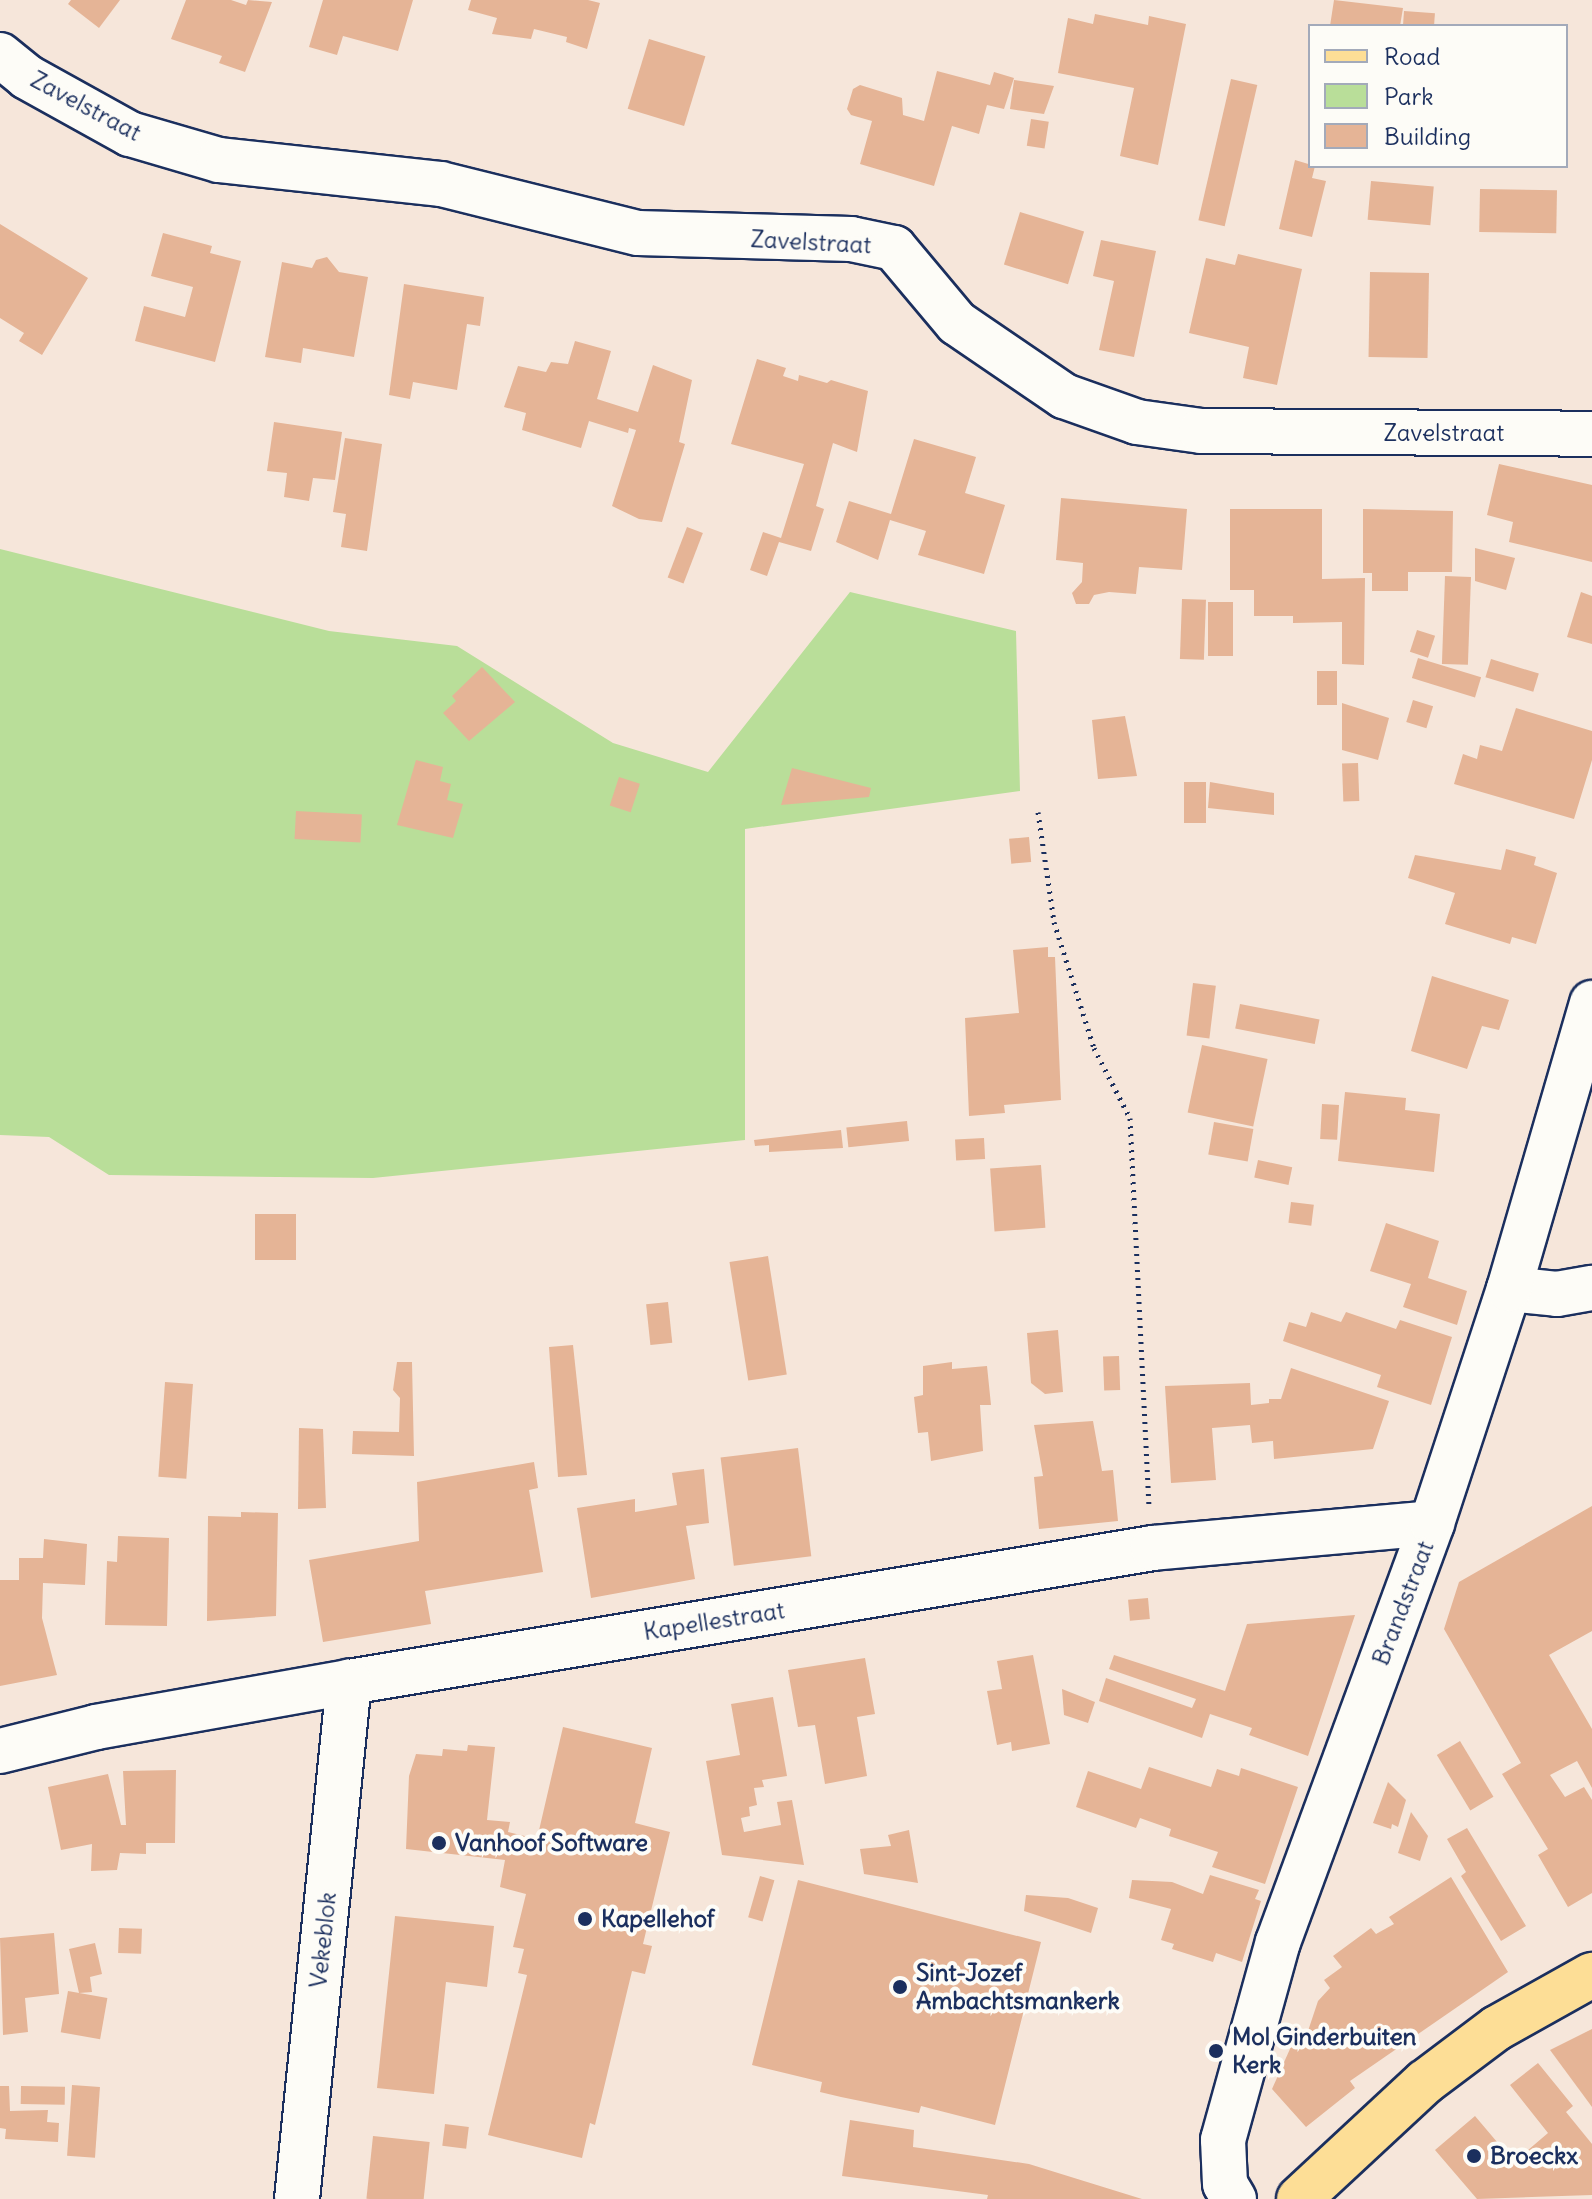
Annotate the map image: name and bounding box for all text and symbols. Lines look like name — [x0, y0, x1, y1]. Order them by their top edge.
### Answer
legend — [1308, 24, 1568, 168]
text: Road — [1384, 41, 1440, 71]
street label: Zavelstraat — [26, 65, 146, 147]
text: Park — [1384, 81, 1434, 111]
text: Building — [1384, 121, 1471, 151]
street label: Zavelstraat — [750, 224, 872, 260]
street label: Zavelstraat — [1384, 419, 1504, 447]
street label: Brandstraat — [1366, 1537, 1440, 1669]
street label: Kapellestraat — [641, 1596, 787, 1646]
place label: Vanhoof Software — [455, 1829, 648, 1857]
marker: Vanhoof Software — [430, 1834, 448, 1852]
street label: Vekeblok — [304, 1891, 342, 1989]
place label: Kapellehof — [601, 1905, 715, 1933]
marker: Kapellehof — [576, 1910, 594, 1928]
place label: Sint-Jozef Ambachtsmankerk — [916, 1959, 1120, 2015]
marker: Sint-Jozef Ambachtsmankerk — [891, 1978, 909, 1996]
place label: Mol Ginderbuiten Kerk — [1232, 2023, 1416, 2079]
marker: Mol Ginderbuiten Kerk — [1207, 2042, 1225, 2060]
place label: Broeckx — [1490, 2142, 1578, 2170]
marker: Broeckx — [1465, 2147, 1483, 2165]

